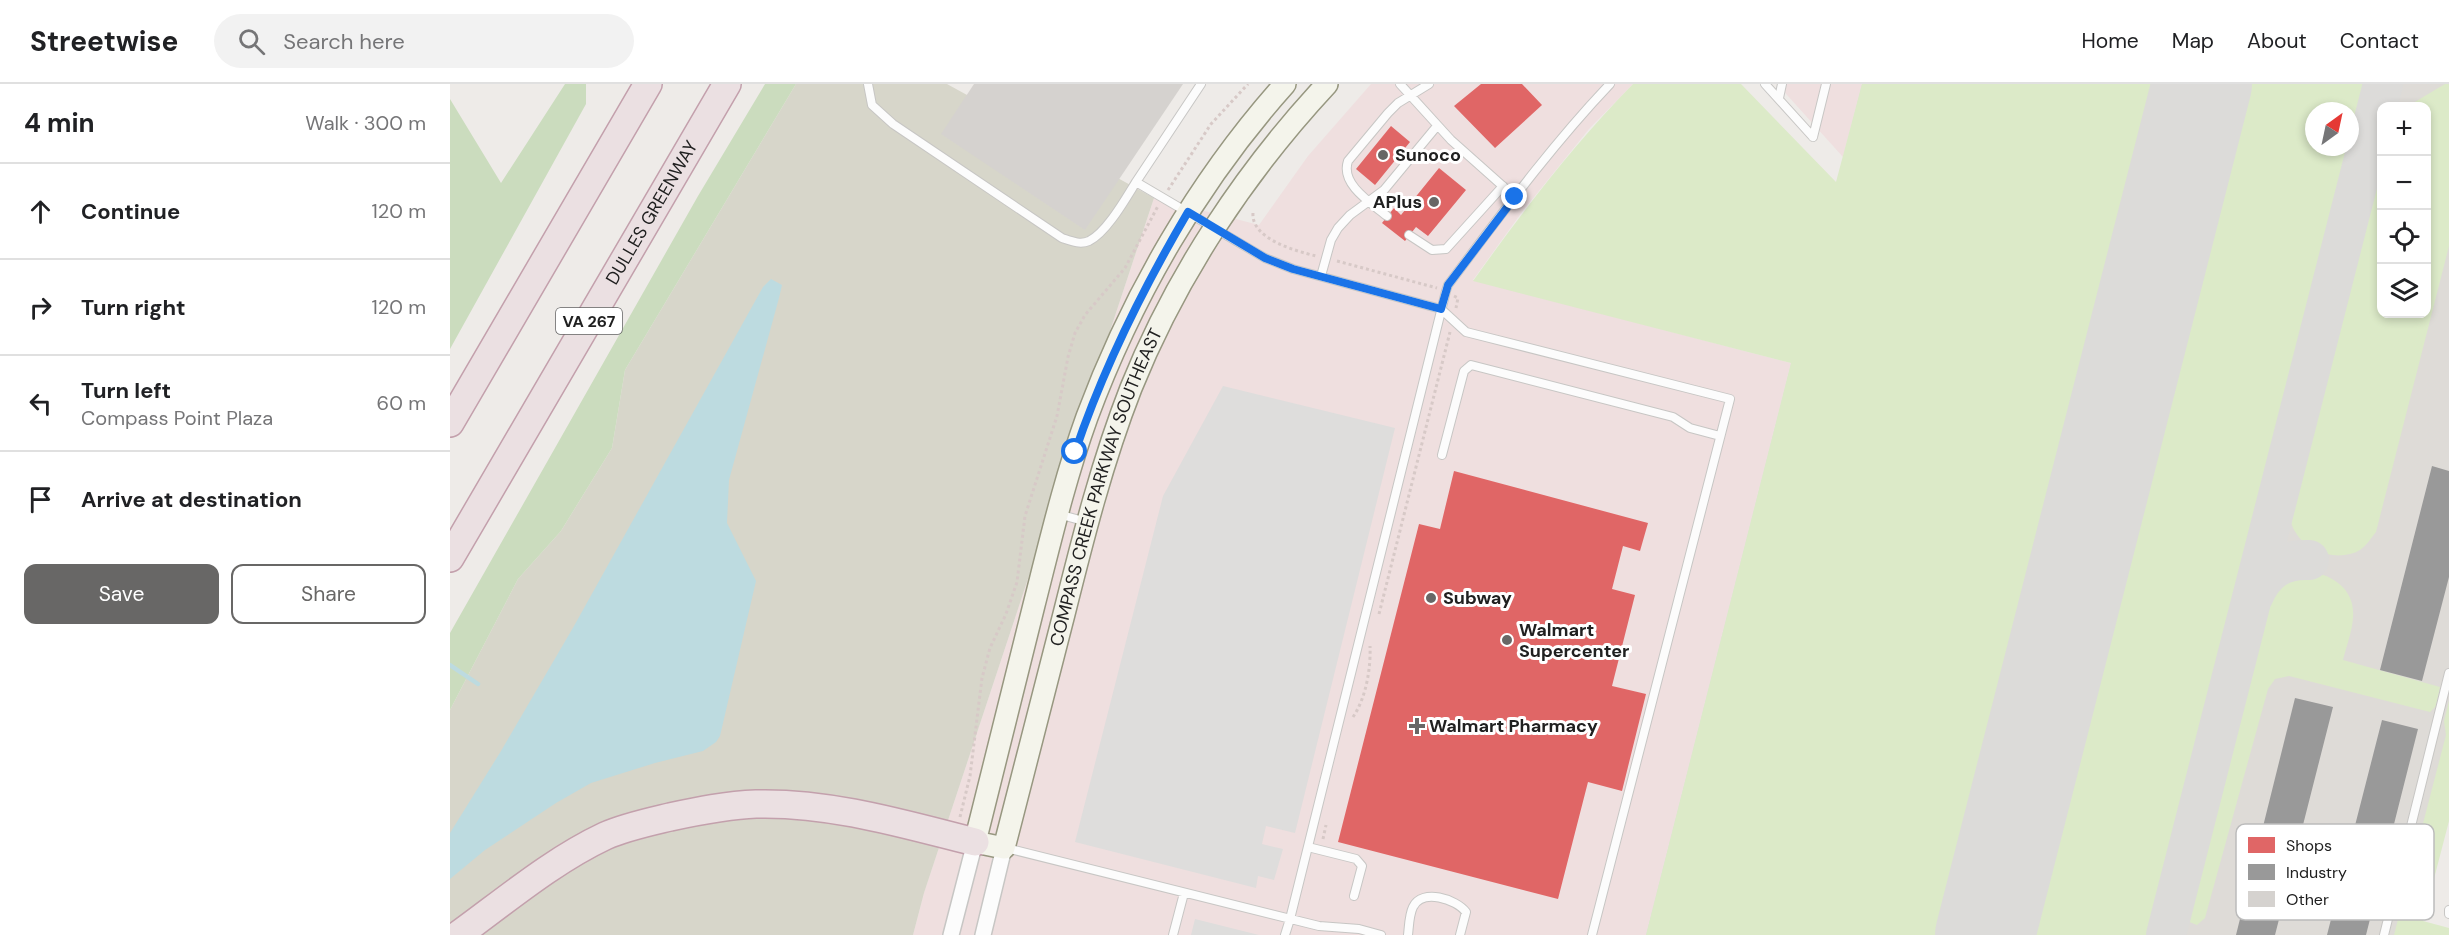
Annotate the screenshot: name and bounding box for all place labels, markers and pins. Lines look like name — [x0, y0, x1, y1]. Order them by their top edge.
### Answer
place label: Sunoco — [1395, 143, 1461, 167]
marker: Sunoco — [1376, 148, 1390, 162]
place label: APlus — [1373, 190, 1422, 214]
marker: APlus — [1427, 195, 1441, 209]
place label: Subway — [1443, 586, 1512, 610]
marker: Subway — [1424, 591, 1438, 605]
place label: Walmart Supercenter — [1519, 618, 1629, 663]
marker: Walmart Supercenter — [1500, 633, 1514, 647]
place label: Walmart Pharmacy — [1429, 714, 1598, 738]
marker: Walmart Pharmacy — [1410, 719, 1424, 733]

